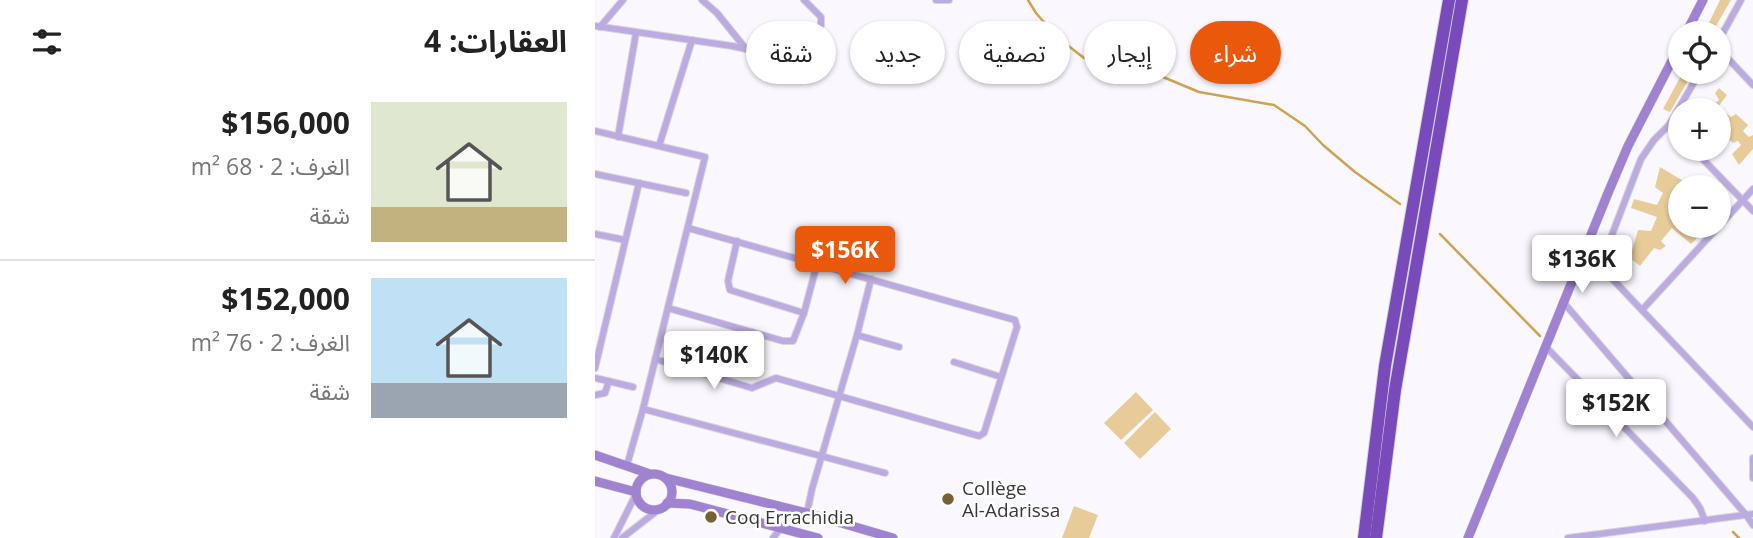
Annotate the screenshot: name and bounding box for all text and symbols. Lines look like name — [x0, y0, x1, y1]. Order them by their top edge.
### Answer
text: العقارات: 4 — [424, 20, 567, 61]
chip: شقة — [746, 21, 836, 84]
chip: جديد — [850, 21, 945, 84]
chip: تصفية — [959, 21, 1070, 84]
chip: إيجار — [1084, 21, 1176, 84]
chip: شراء — [1190, 21, 1281, 84]
map controls — [1668, 21, 1731, 238]
button: locate — [1668, 21, 1731, 84]
icon: filters — [28, 23, 66, 61]
button: + — [1668, 98, 1731, 161]
text: $156,000 — [221, 102, 350, 143]
icon: home — [427, 130, 511, 214]
text: الغرف: 2 · 68 m² — [191, 150, 350, 182]
button: − — [1668, 175, 1731, 238]
text: شقة — [309, 199, 350, 231]
pin: $156K — [796, 226, 894, 286]
text: $156K — [811, 233, 879, 265]
pin: $136K — [1533, 236, 1631, 295]
text: $136K — [1548, 242, 1616, 274]
text: $152,000 — [221, 278, 350, 319]
icon: home — [427, 306, 511, 390]
text: الغرف: 2 · 76 m² — [191, 326, 350, 358]
pin: $140K — [665, 332, 763, 391]
text: $140K — [680, 338, 748, 370]
text: شقة — [309, 375, 350, 407]
pin: $152K — [1567, 380, 1665, 439]
text: $152K — [1582, 386, 1650, 418]
place label: Collège Al-Adarissa — [962, 475, 1060, 523]
marker: Collège Al-Adarissa — [940, 491, 956, 507]
place label: Coq Errachidia — [725, 504, 854, 530]
marker: Coq Errachidia — [703, 509, 719, 525]

